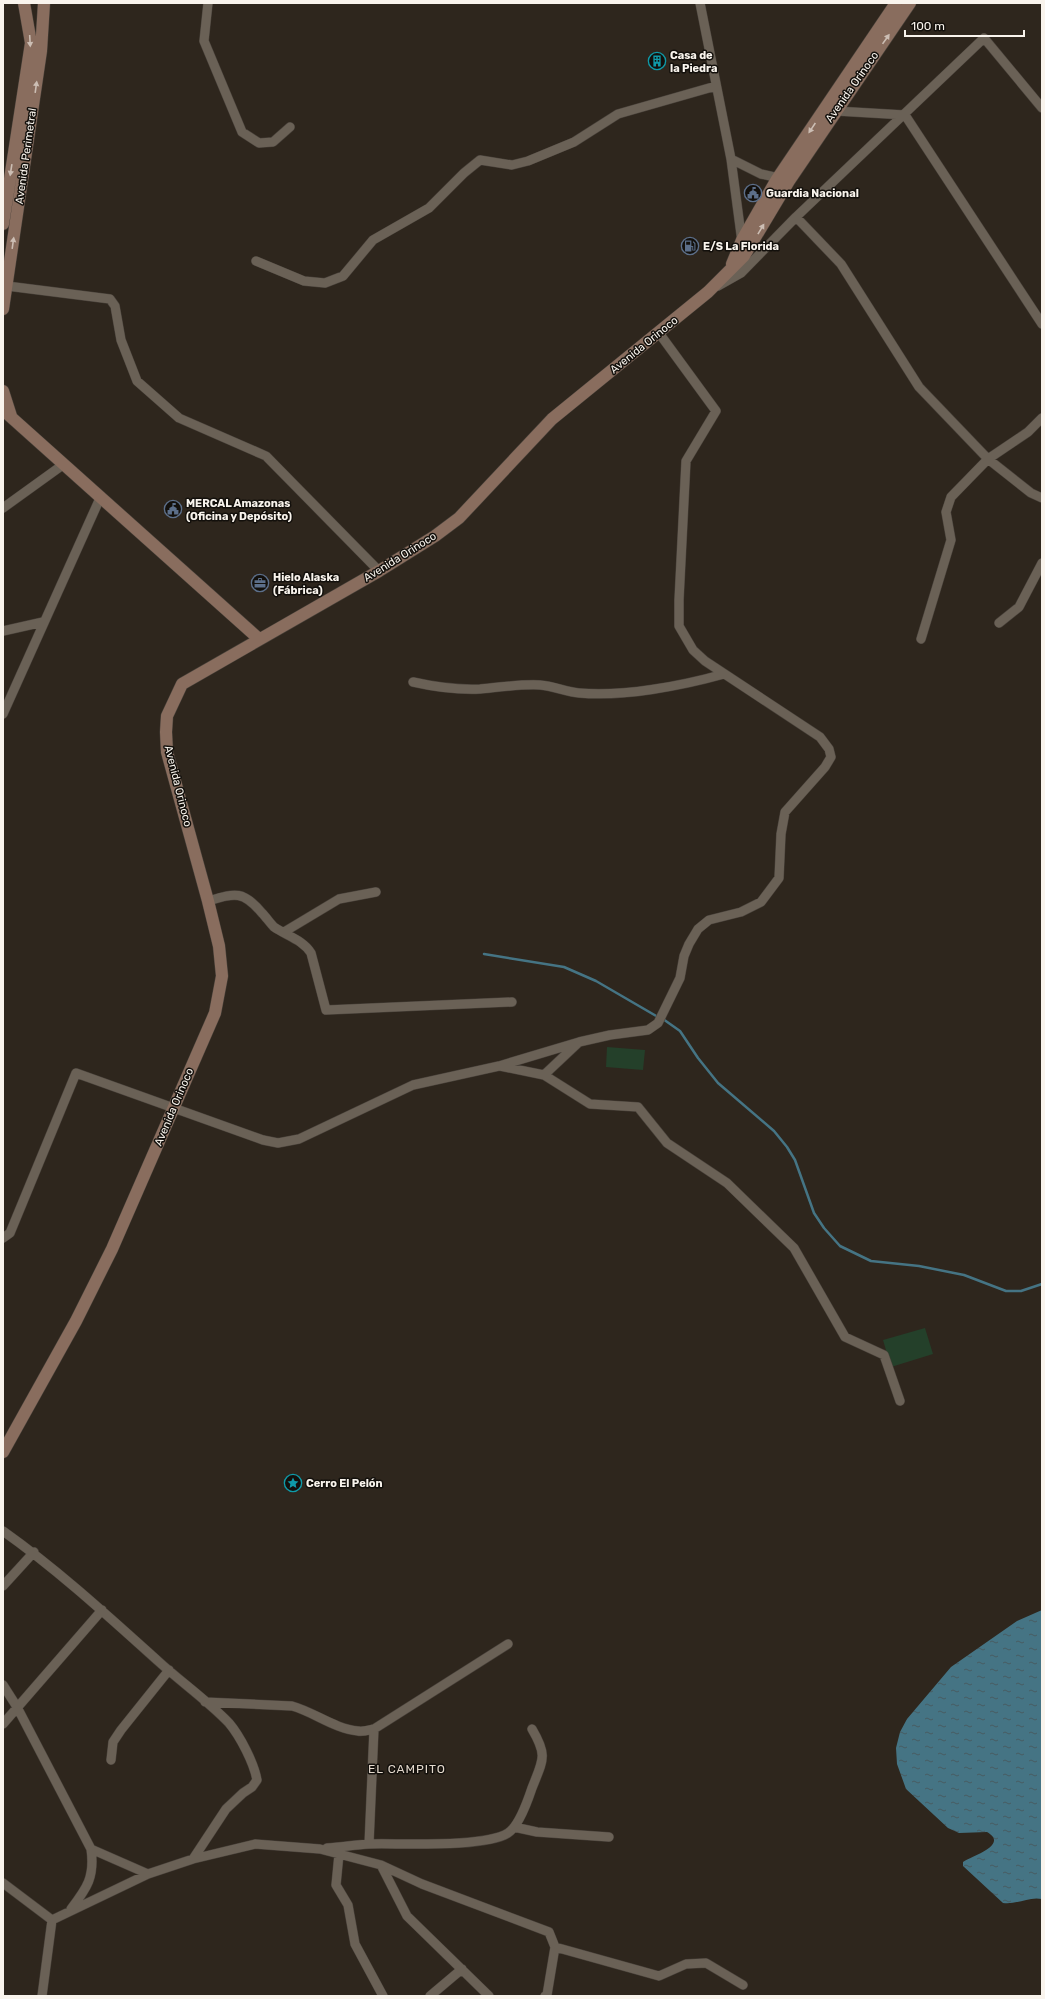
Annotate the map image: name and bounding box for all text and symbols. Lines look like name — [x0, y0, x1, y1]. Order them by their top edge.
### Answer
scale bar — [905, 12, 1024, 38]
text: 100 m — [911, 19, 945, 33]
one-way arrow — [882, 33, 890, 44]
one-way arrow — [27, 35, 33, 48]
place label: Casa de la Piedra — [670, 49, 717, 75]
street label: Avenida Orinoco — [823, 49, 881, 125]
building icon: Casa de la Piedra — [647, 51, 667, 71]
one-way arrow — [33, 81, 39, 93]
street label: Avenida Perimetral — [13, 107, 39, 205]
one-way arrow — [808, 123, 816, 133]
one-way arrow — [8, 164, 14, 176]
public building icon: Guardia Nacional — [743, 183, 763, 203]
place label: Guardia Nacional — [766, 187, 859, 200]
one-way arrow — [757, 223, 764, 235]
fuel station icon: E/S La Florida — [680, 236, 700, 256]
one-way arrow — [10, 237, 16, 249]
place label: E/S La Florida — [703, 240, 779, 253]
street label: Avenida Orinoco — [608, 314, 680, 376]
place label: MERCAL Amazonas (Oficina y Depósito) — [186, 497, 292, 523]
public building icon: MERCAL Amazonas (Oficina y Depósito) — [163, 499, 183, 519]
street label: Avenida Orinoco — [361, 529, 439, 585]
place label: Hielo Alaska (Fábrica) — [273, 571, 339, 597]
office icon: Hielo Alaska (Fábrica) — [250, 573, 270, 593]
street label: Avenida Orinoco — [162, 744, 194, 828]
street label: Avenida Orinoco — [152, 1066, 196, 1148]
place icon: Cerro El Pelón — [283, 1473, 303, 1493]
place label: Cerro El Pelón — [306, 1477, 383, 1490]
district label: EL CAMPITO — [368, 1762, 446, 1776]

